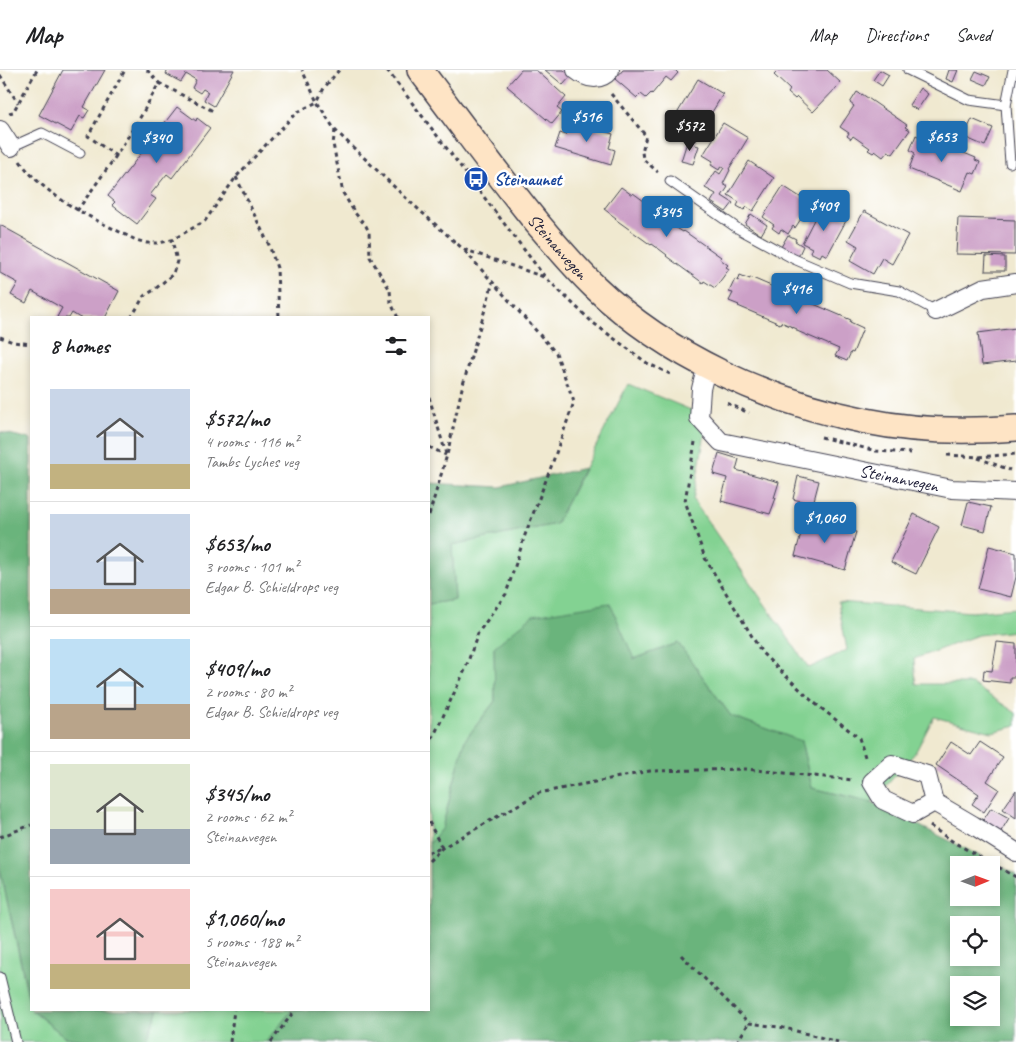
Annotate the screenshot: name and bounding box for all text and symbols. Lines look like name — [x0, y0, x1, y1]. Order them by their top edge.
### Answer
text: Map — [25, 20, 62, 50]
text: Map — [810, 24, 837, 46]
text: Directions — [865, 24, 928, 46]
text: Saved — [956, 24, 991, 46]
pin: $516 — [557, 100, 617, 143]
text: $516 — [573, 107, 601, 127]
pin: $572 — [660, 109, 720, 152]
text: $572 — [676, 116, 704, 136]
pin: $653 — [912, 121, 972, 163]
pin: $340 — [127, 122, 187, 164]
text: $653 — [928, 127, 956, 147]
text: $340 — [143, 128, 171, 148]
bus stop icon: Steinaunet — [463, 166, 489, 192]
place label: Steinaunet — [494, 168, 564, 190]
pin: $409 — [794, 190, 854, 232]
pin: $345 — [637, 196, 697, 238]
text: $409 — [810, 196, 838, 216]
text: $345 — [653, 202, 681, 222]
street label: Steinanvegen — [523, 209, 593, 285]
pin: $416 — [767, 272, 827, 315]
text: $416 — [782, 279, 812, 299]
icon: filters — [382, 332, 410, 360]
text: 8 homes — [50, 333, 109, 359]
text: $572/mo — [205, 406, 269, 432]
icon: home — [90, 409, 150, 469]
text: 4 rooms · 116 m² — [205, 432, 299, 452]
text: Tambs Lyches veg — [205, 452, 299, 472]
street label: Steinanvegen — [858, 459, 941, 497]
pin: $1,060 — [784, 502, 866, 544]
text: $1,060 — [805, 508, 845, 528]
text: $653/mo — [205, 531, 270, 557]
icon: home — [90, 534, 150, 594]
text: 3 rooms · 101 m² — [205, 557, 299, 577]
text: Edgar B. Schieldrops veg — [205, 577, 338, 597]
text: $409/mo — [205, 656, 269, 682]
icon: home — [90, 659, 150, 719]
text: 2 rooms · 80 m² — [205, 682, 291, 702]
text: Edgar B. Schieldrops veg — [205, 702, 338, 722]
text: $345/mo — [205, 781, 269, 807]
icon: home — [90, 784, 150, 844]
text: 2 rooms · 62 m² — [205, 807, 291, 827]
text: Steinanvegen — [205, 827, 276, 847]
north arrow — [950, 856, 1000, 906]
map controls — [950, 856, 1000, 1026]
text: $1,060/mo — [205, 906, 284, 932]
icon: home — [90, 909, 150, 969]
button: locate — [950, 916, 1000, 966]
text: 5 rooms · 188 m² — [205, 932, 299, 952]
text: Steinanvegen — [205, 952, 276, 972]
button: layers — [950, 976, 1000, 1026]

